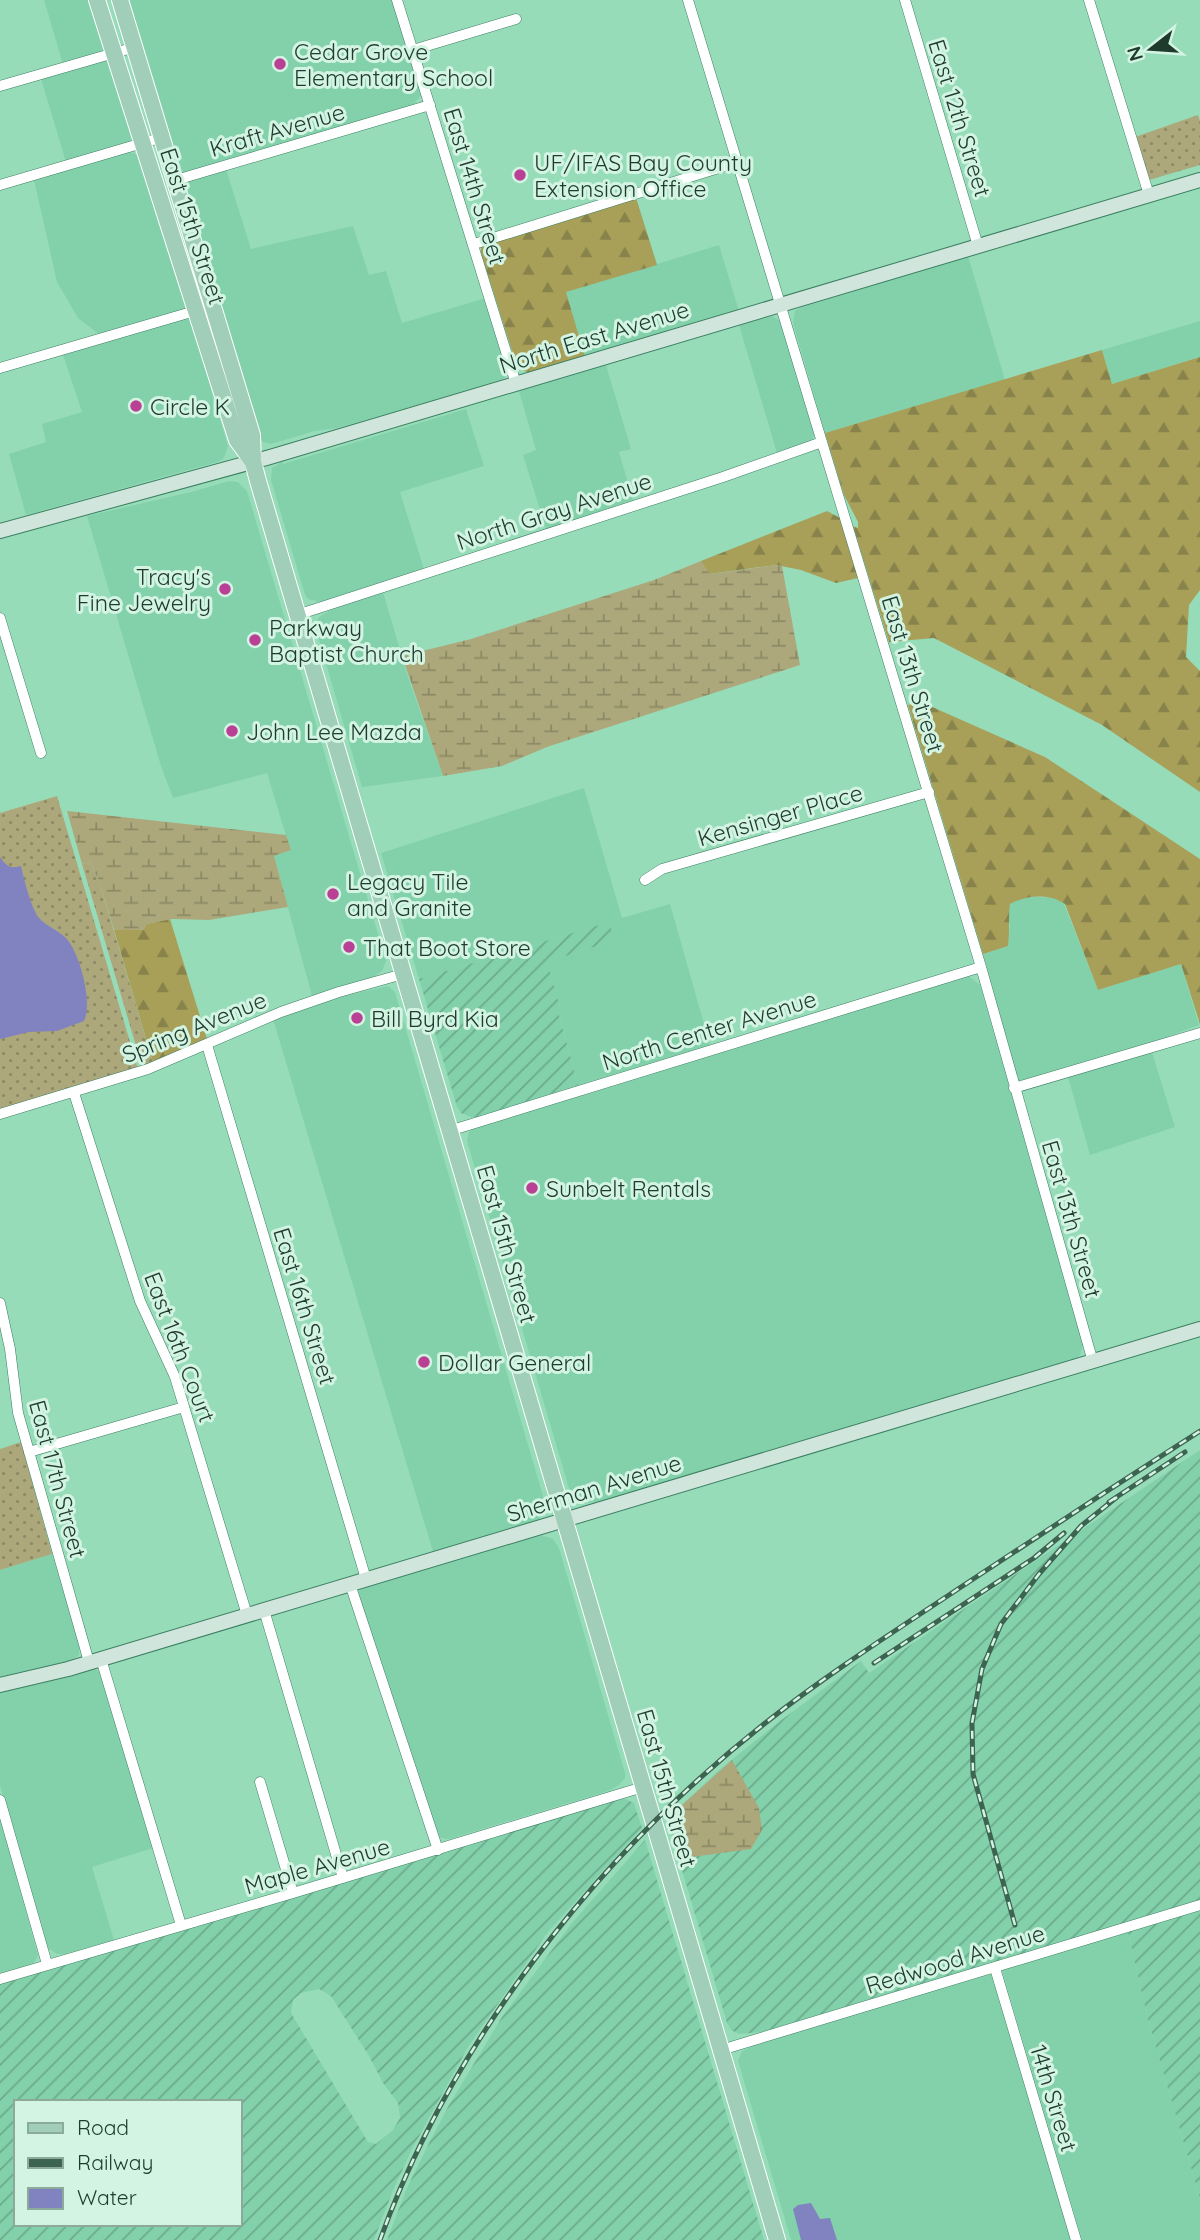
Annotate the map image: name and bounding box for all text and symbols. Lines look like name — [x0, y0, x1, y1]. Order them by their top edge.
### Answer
north arrow — [1116, 14, 1186, 84]
street label: East 12th Street — [922, 36, 998, 200]
place label: Cedar Grove Elementary School — [294, 37, 493, 92]
text: N — [1121, 44, 1148, 64]
marker: Cedar Grove Elementary School — [272, 56, 288, 72]
street label: Kraft Avenue — [206, 97, 348, 163]
street label: East 14th Street — [437, 104, 513, 268]
street label: East 15th Street — [154, 144, 232, 308]
place label: UF/IFAS Bay County Extension Office — [534, 148, 752, 203]
marker: UF/IFAS Bay County Extension Office — [512, 167, 528, 183]
street label: North East Avenue — [495, 294, 693, 380]
place label: Circle K — [150, 392, 230, 421]
marker: Circle K — [128, 398, 144, 414]
street label: North Gray Avenue — [453, 466, 655, 556]
place label: Tracy's Fine Jewelry — [77, 562, 211, 617]
marker: Tracy's Fine Jewelry — [217, 581, 233, 597]
street label: East 13th Street — [875, 592, 951, 756]
place label: Parkway Baptist Church — [269, 613, 424, 668]
marker: Parkway Baptist Church — [247, 632, 263, 648]
place label: John Lee Mazda — [246, 717, 422, 746]
marker: John Lee Mazda — [224, 723, 240, 739]
street label: Kensinger Place — [694, 778, 866, 852]
place label: Legacy Tile and Granite — [347, 867, 472, 922]
marker: Legacy Tile and Granite — [325, 886, 341, 902]
place label: That Boot Store — [363, 933, 531, 962]
marker: That Boot Store — [341, 939, 357, 955]
street label: North Center Avenue — [598, 984, 820, 1076]
street label: Spring Avenue — [118, 985, 270, 1069]
place label: Bill Byrd Kia — [371, 1004, 499, 1033]
marker: Bill Byrd Kia — [349, 1010, 365, 1026]
street label: East 13th Street — [1036, 1137, 1108, 1301]
street label: East 15th Street — [471, 1162, 543, 1326]
place label: Sunbelt Rentals — [546, 1174, 711, 1203]
marker: Sunbelt Rentals — [524, 1180, 540, 1196]
street label: East 16th Street — [267, 1224, 343, 1388]
street label: East 16th Court — [138, 1268, 222, 1426]
place label: Dollar General — [438, 1348, 591, 1377]
marker: Dollar General — [416, 1354, 432, 1370]
street label: East 17th Street — [23, 1397, 93, 1561]
street label: Sherman Avenue — [503, 1448, 685, 1528]
street label: East 15th Street — [631, 1706, 703, 1870]
street label: Maple Avenue — [241, 1831, 393, 1901]
street label: Redwood Avenue — [862, 1918, 1048, 2000]
street label: 14th Street — [1024, 2041, 1084, 2155]
legend — [14, 2100, 242, 2226]
text: Road — [77, 2114, 129, 2140]
text: Railway — [77, 2149, 153, 2175]
text: Water — [77, 2184, 137, 2210]

